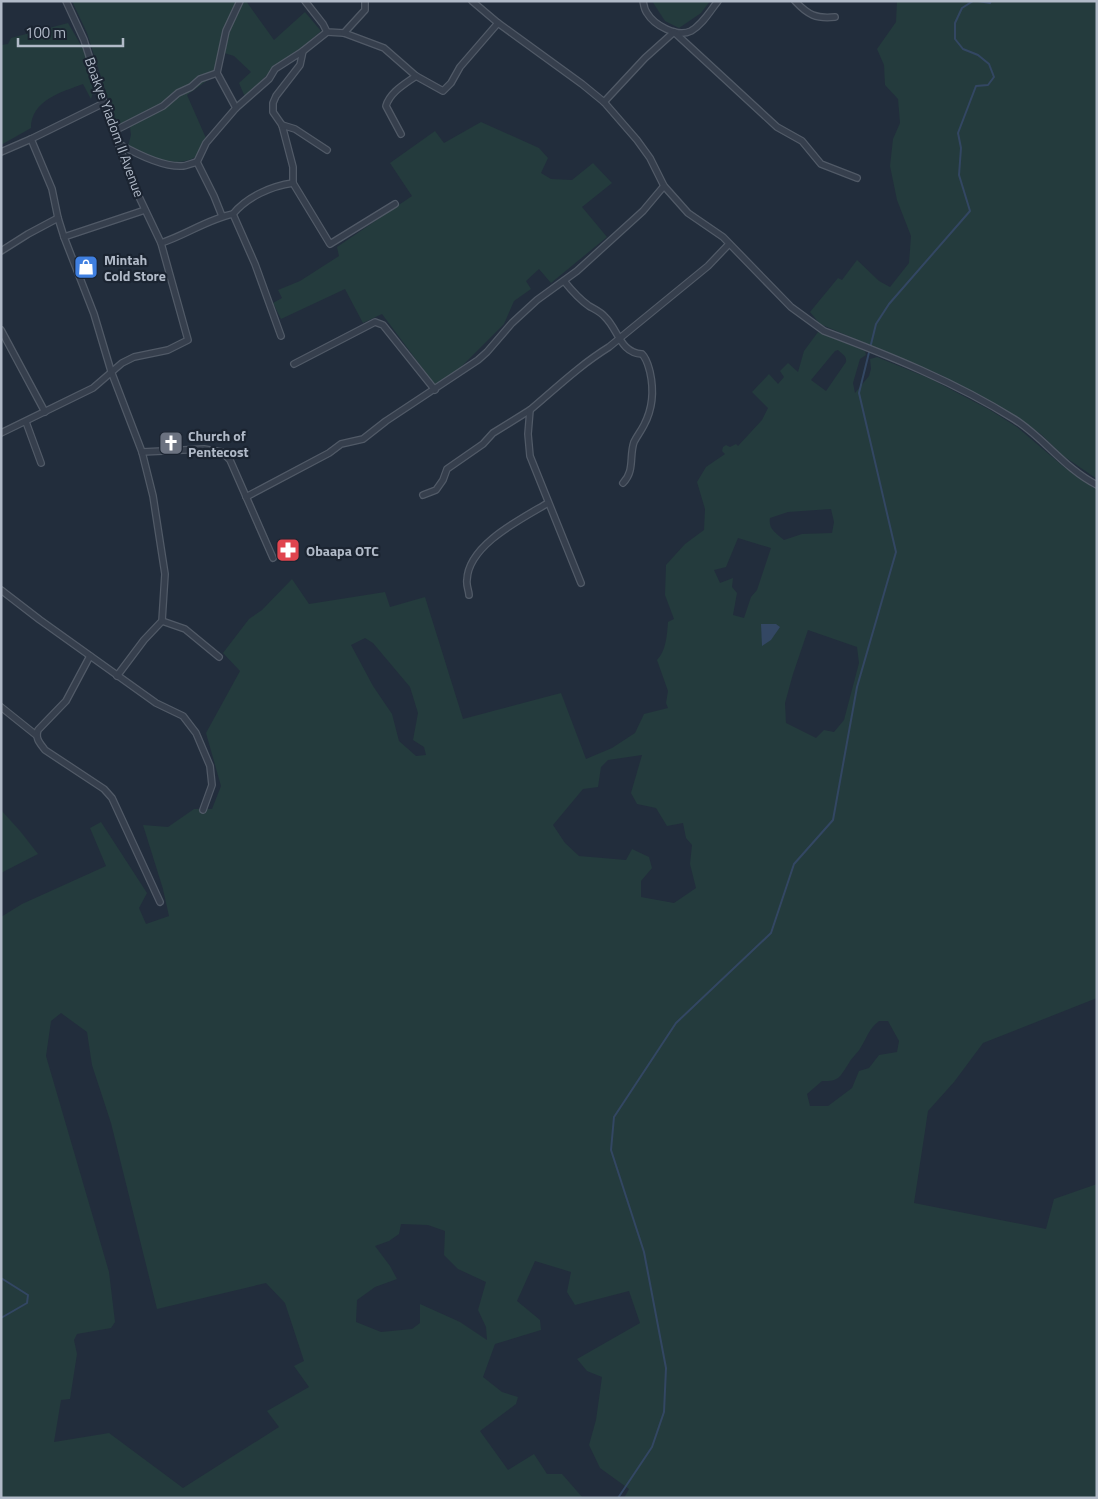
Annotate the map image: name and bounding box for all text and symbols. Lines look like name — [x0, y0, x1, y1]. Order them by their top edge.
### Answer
scale bar — [18, 15, 122, 47]
text: 100 m — [25, 21, 66, 44]
street label: Boakye Yiadom II Avenue — [80, 54, 150, 200]
place label: Mintah Cold Store — [104, 249, 166, 286]
shop icon: Mintah Cold Store — [73, 254, 99, 280]
place label: Church of Pentecost — [188, 425, 249, 462]
church icon: Church of Pentecost — [158, 430, 184, 456]
pharmacy icon: Obaapa OTC — [275, 537, 301, 563]
place label: Obaapa OTC — [306, 540, 379, 561]

